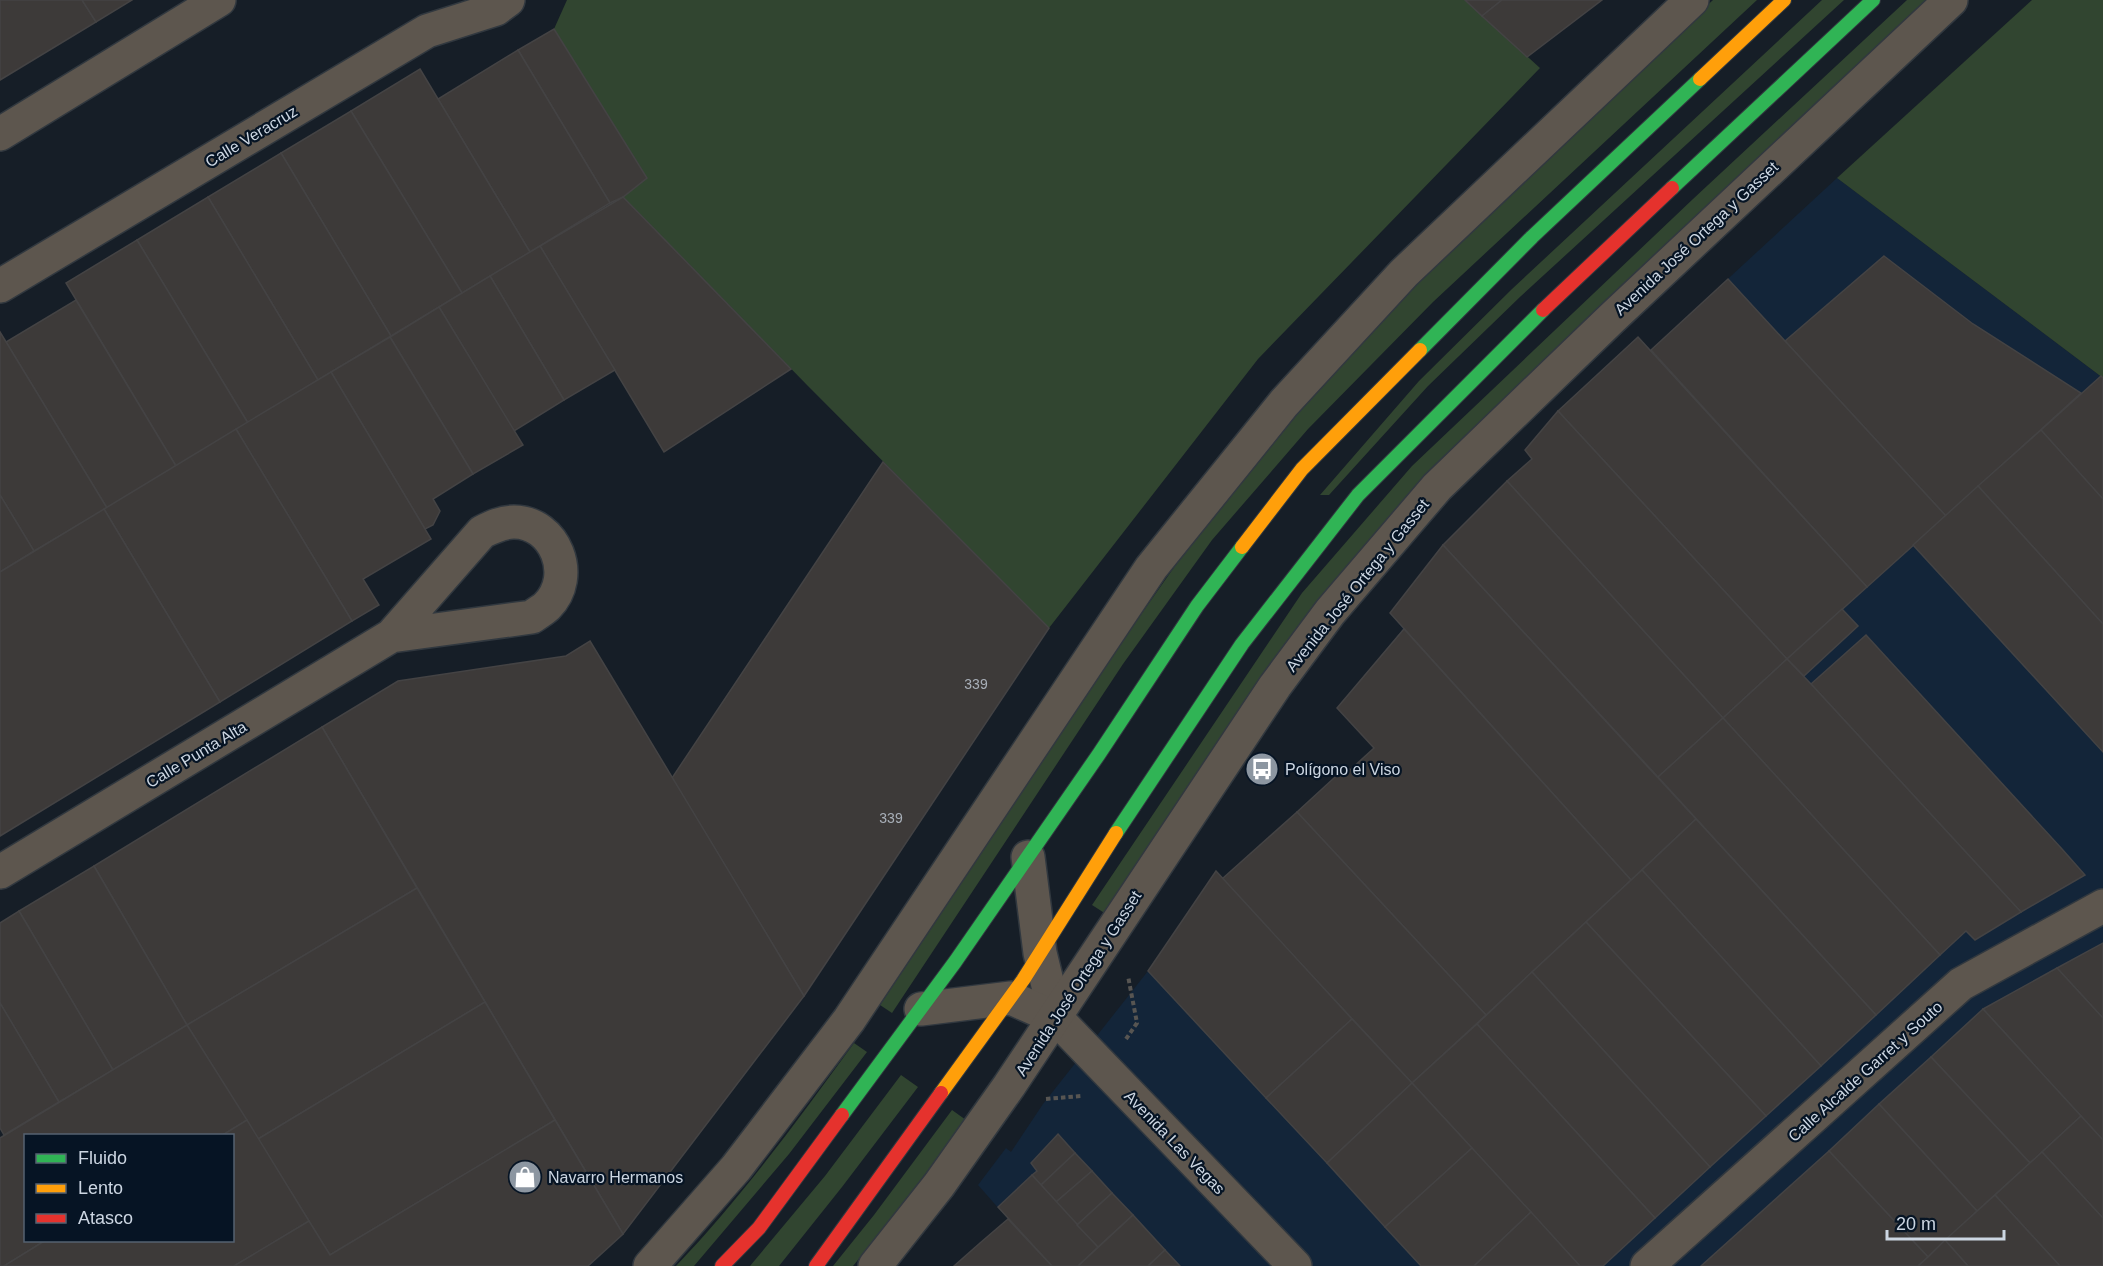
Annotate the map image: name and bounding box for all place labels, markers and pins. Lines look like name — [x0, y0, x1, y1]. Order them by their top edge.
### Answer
bus stop icon: Polígono el Viso — [1244, 751, 1280, 787]
place label: Polígono el Viso — [1285, 761, 1400, 778]
shop icon: Navarro Hermanos — [507, 1159, 543, 1195]
place label: Navarro Hermanos — [548, 1169, 683, 1186]

